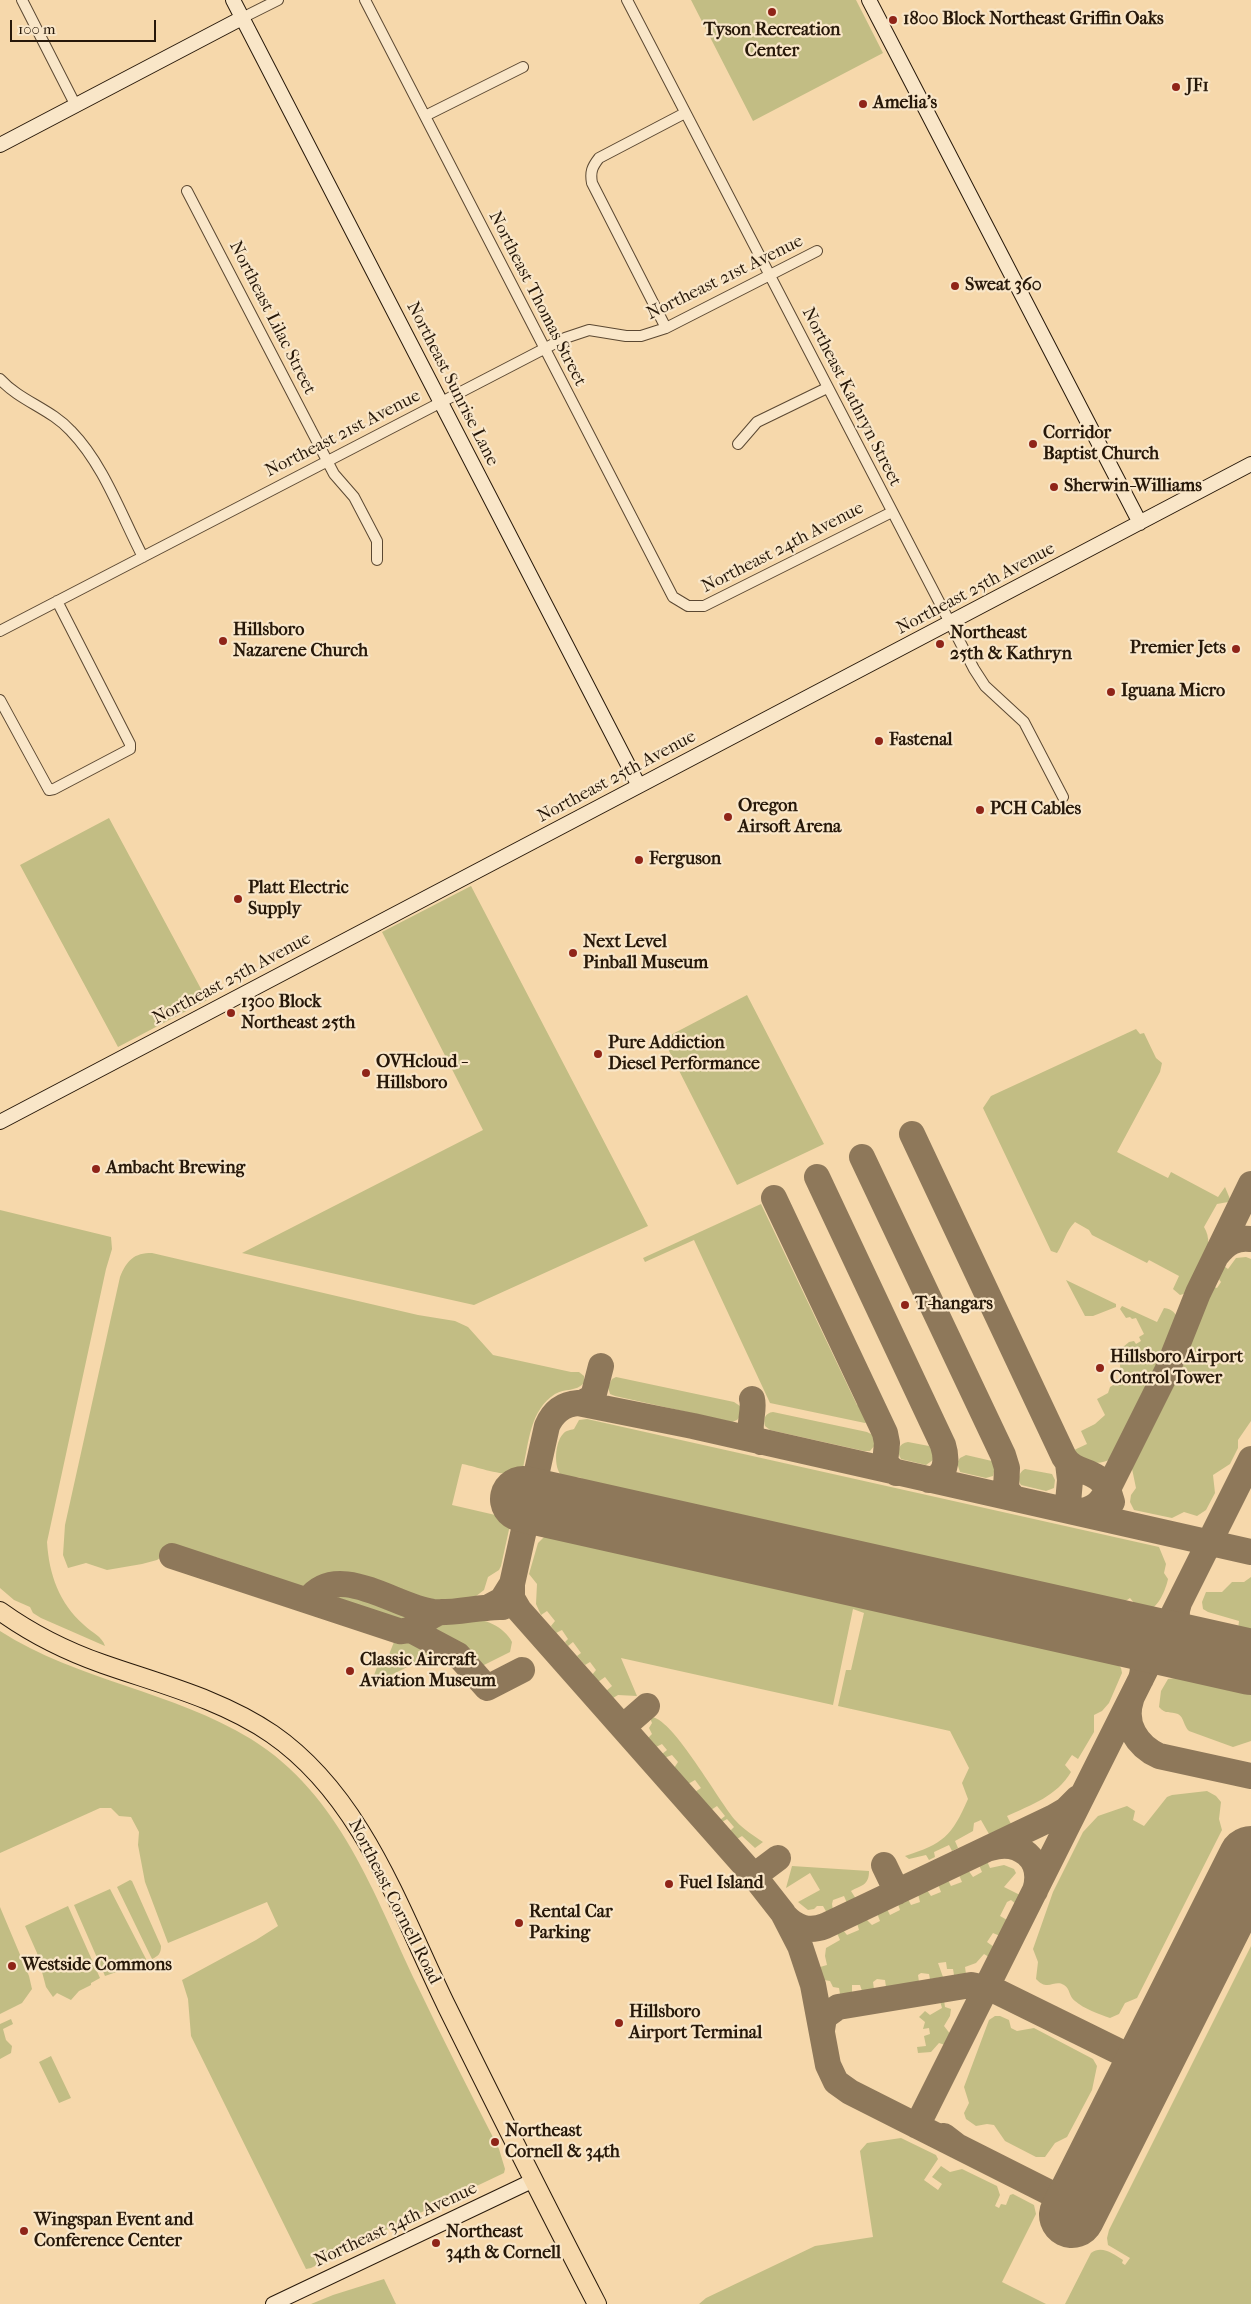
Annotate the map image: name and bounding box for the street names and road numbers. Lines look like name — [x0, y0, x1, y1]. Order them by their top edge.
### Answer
street label: Northeast Thomas Street — [483, 208, 591, 390]
street label: Northeast 21st Avenue — [643, 231, 807, 325]
street label: Northeast Lilac Street — [224, 238, 320, 398]
street label: Northeast Sunrise Lane — [401, 298, 503, 470]
street label: Northeast Kathryn Street — [796, 304, 906, 490]
street label: Northeast 21st Avenue — [262, 385, 424, 483]
street label: Northeast 24th Avenue — [698, 498, 868, 598]
street label: Northeast 25th Avenue — [893, 538, 1059, 640]
street label: Northeast 25th Avenue — [534, 726, 700, 828]
street label: Northeast 25th Avenue — [149, 928, 315, 1030]
street label: Northeast Cornell Road — [343, 1816, 445, 1988]
street label: Northeast 34th Avenue — [311, 2178, 481, 2272]

